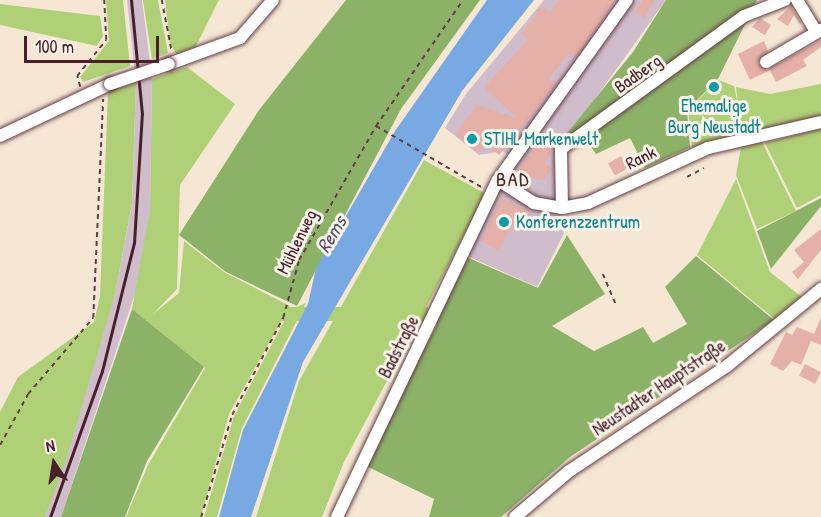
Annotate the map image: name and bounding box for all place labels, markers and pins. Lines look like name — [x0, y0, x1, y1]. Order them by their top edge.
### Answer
marker: Ehemalige Burg Neustadt — [707, 80, 721, 94]
place label: Ehemalige Burg Neustadt — [668, 96, 760, 138]
place label: STIHL Markenwelt — [484, 128, 598, 150]
marker: STIHL Markenwelt — [465, 132, 479, 146]
place label: Konferenzzentrum — [516, 211, 640, 233]
marker: Konferenzzentrum — [497, 215, 511, 229]

